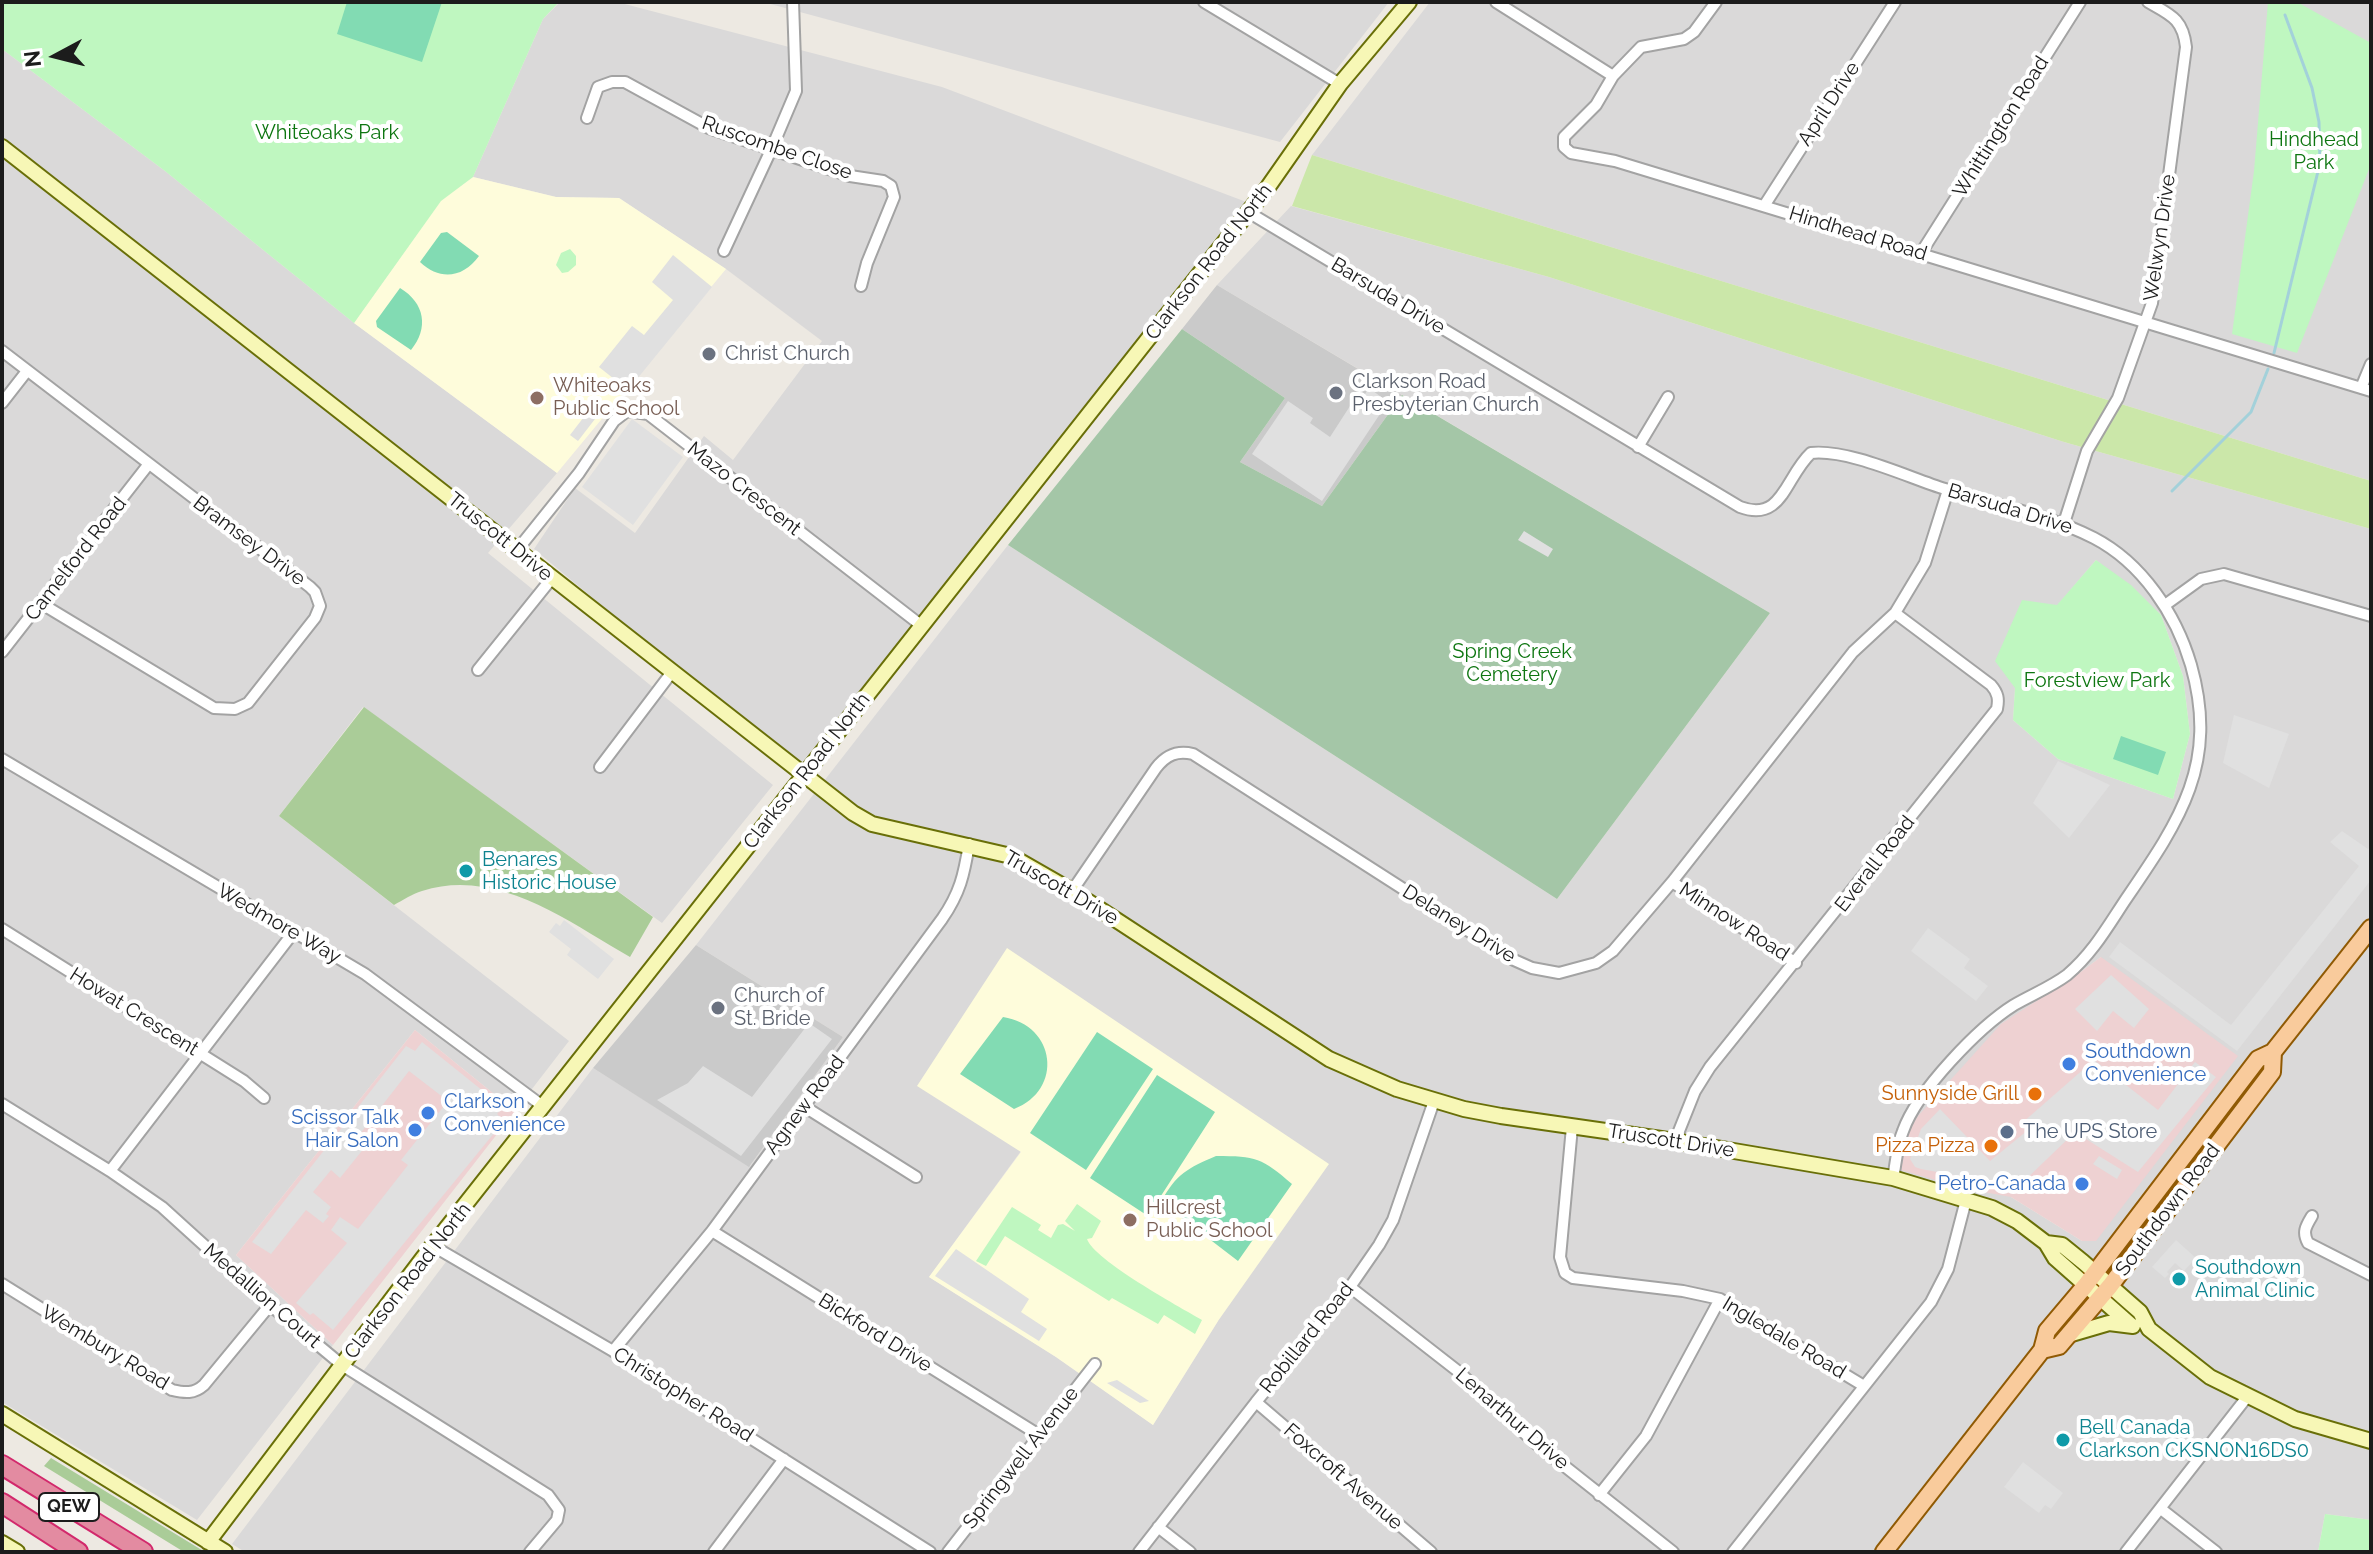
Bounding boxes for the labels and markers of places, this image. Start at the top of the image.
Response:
place label: Christ Church [725,342,850,366]
marker: Christ Church [700,345,718,363]
place label: Clarkson Road Presbyterian Church [1352,370,1539,417]
place label: Whiteoaks Public School [553,374,680,421]
marker: Clarkson Road Presbyterian Church [1327,384,1345,402]
marker: Whiteoaks Public School [528,389,546,407]
place label: Benares Historic House [482,848,616,895]
marker: Benares Historic House [457,862,475,880]
place label: Church of St. Bride [734,984,824,1031]
marker: Church of St. Bride [709,999,727,1017]
place label: Southdown Convenience [2085,1040,2206,1087]
marker: Southdown Convenience [2060,1055,2078,1073]
place label: Sunnyside Grill [1881,1082,2019,1106]
marker: Sunnyside Grill [2026,1085,2044,1103]
place label: Clarkson Convenience [444,1090,565,1137]
marker: Clarkson Convenience [419,1104,437,1122]
place label: Scissor Talk Hair Salon [291,1106,399,1153]
place label: The UPS Store [2023,1120,2157,1144]
marker: Scissor Talk Hair Salon [406,1121,424,1139]
marker: The UPS Store [1998,1123,2016,1141]
place label: Pizza Pizza [1875,1134,1975,1158]
marker: Pizza Pizza [1982,1137,2000,1155]
place label: Petro-Canada [1938,1172,2066,1196]
marker: Petro-Canada [2073,1175,2091,1193]
place label: Hillcrest Public School [1146,1196,1273,1243]
marker: Hillcrest Public School [1121,1211,1139,1229]
place label: Southdown Animal Clinic [2195,1256,2315,1303]
marker: Southdown Animal Clinic [2170,1270,2188,1288]
place label: Bell Canada Clarkson CKSNON16DS0 [2079,1416,2309,1463]
marker: Bell Canada Clarkson CKSNON16DS0 [2054,1431,2072,1449]

